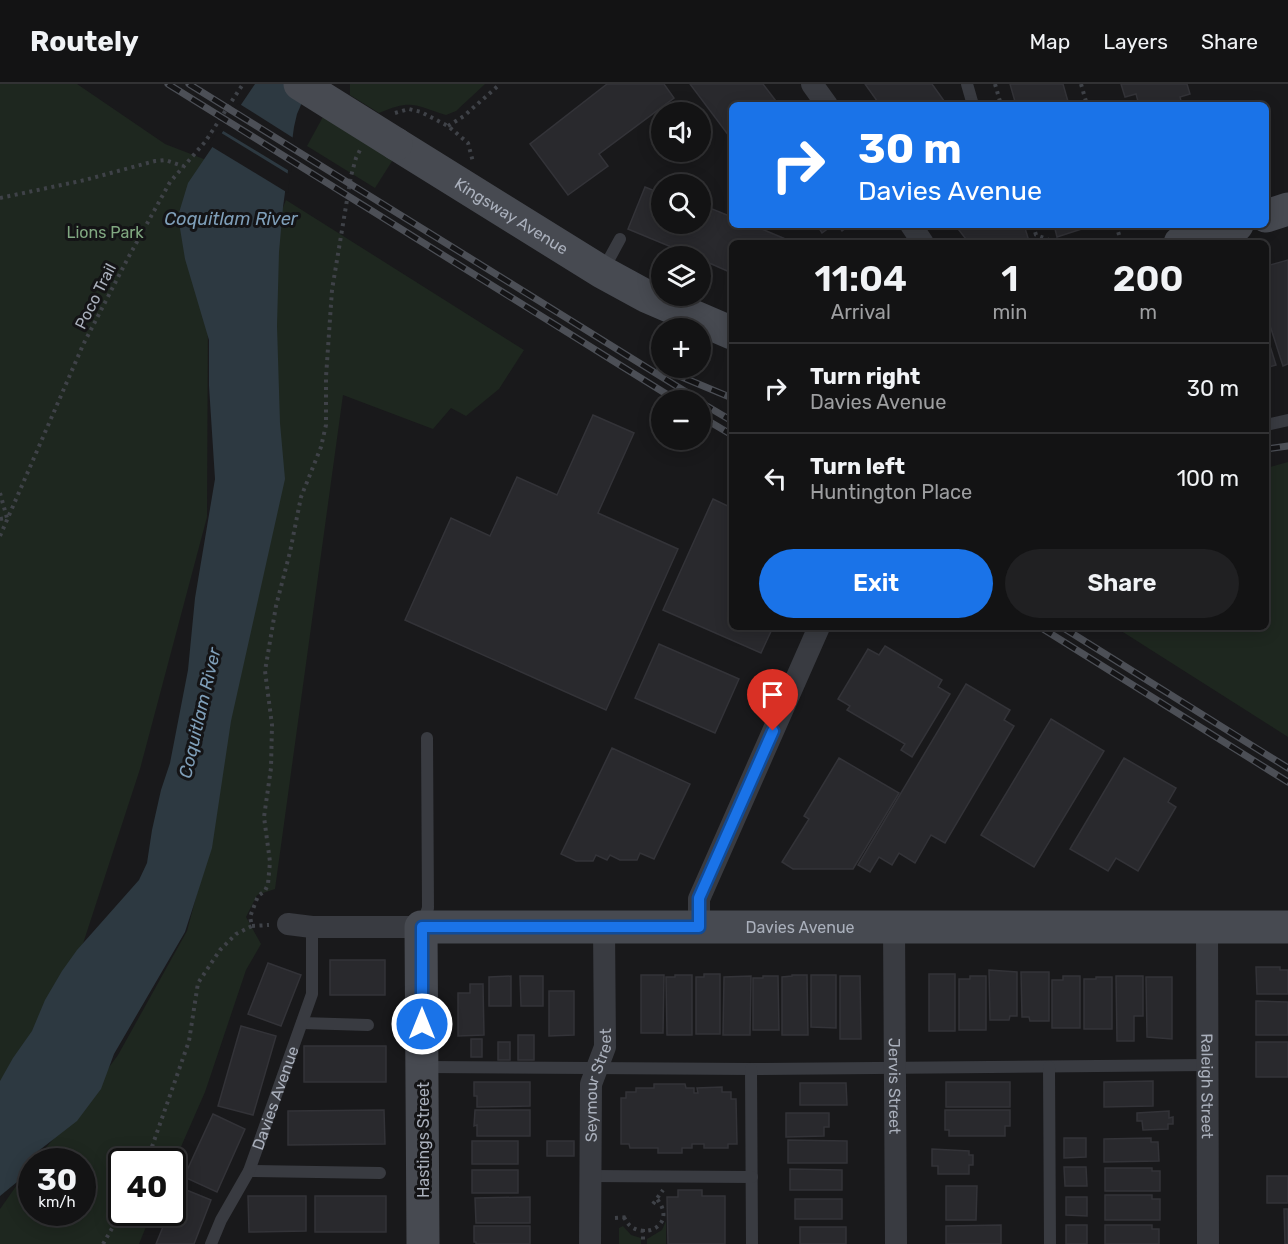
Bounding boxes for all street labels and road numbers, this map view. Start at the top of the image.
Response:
street label: Kingsway Avenue [451,174,571,259]
street label: Poco Trail [71,260,120,332]
street label: Davies Avenue [745,918,855,937]
street label: Seymour Street [582,1028,616,1142]
street label: Raleigh Street [1197,1033,1217,1139]
street label: Jervis Street [885,1038,904,1134]
street label: Davies Avenue [248,1043,303,1153]
street label: Hastings Street [414,1082,433,1198]

